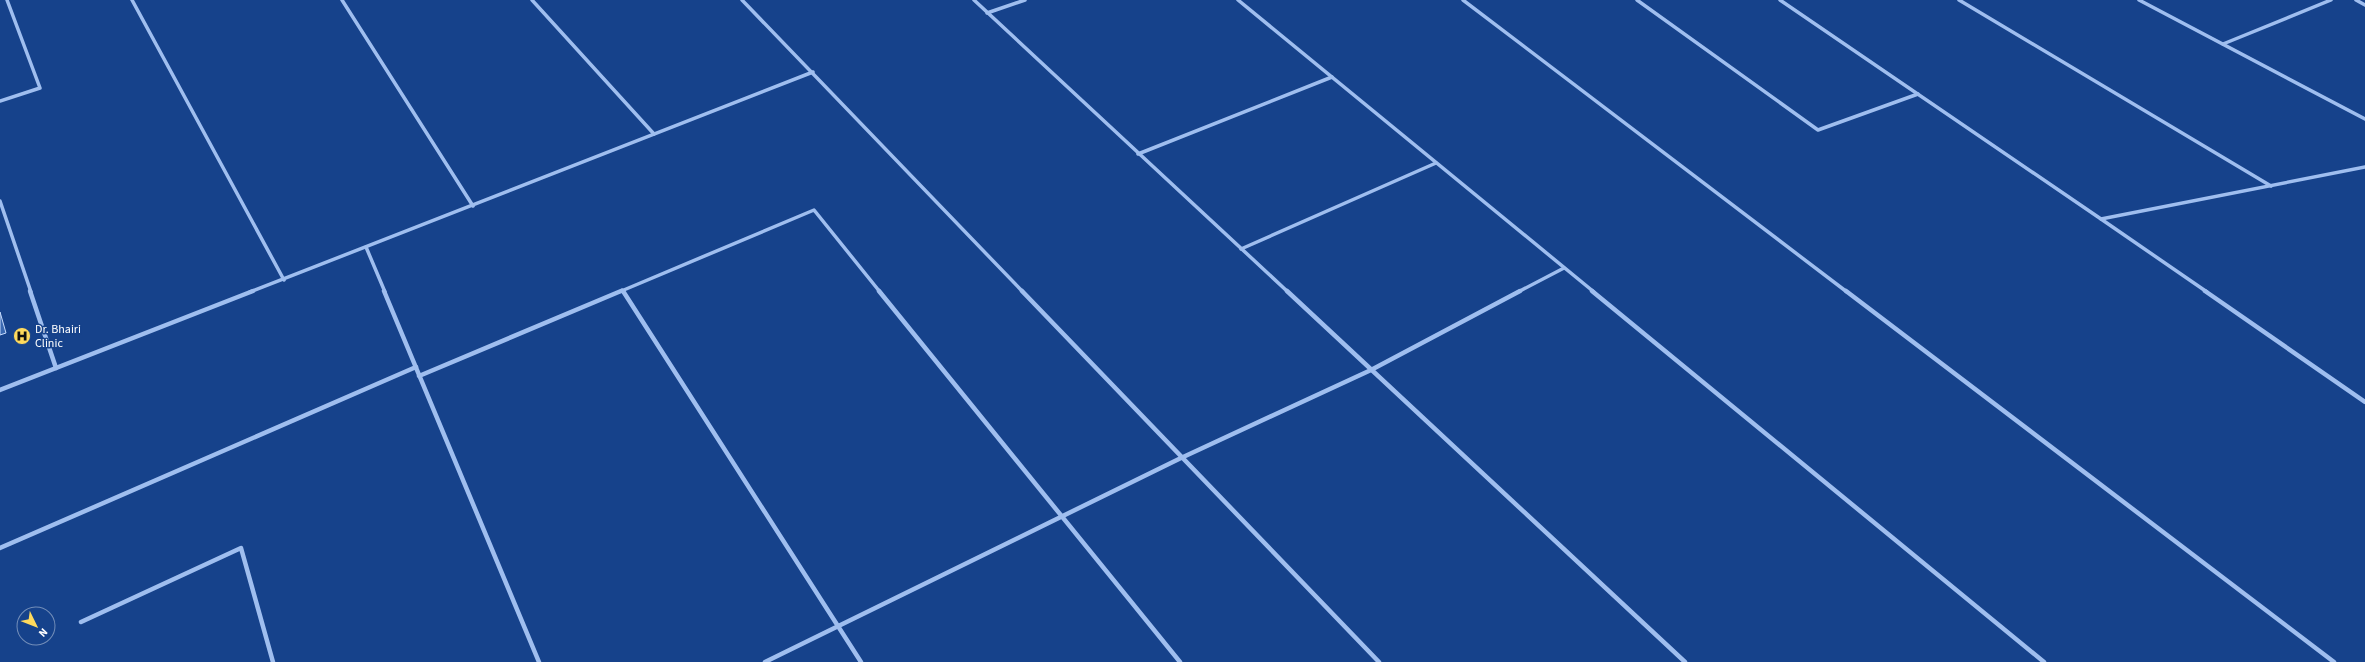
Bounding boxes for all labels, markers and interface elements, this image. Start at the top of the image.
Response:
place label: Dr. Bhairi Clinic [35,321,81,352]
hospital icon: Dr. Bhairi Clinic [12,326,32,346]
north arrow [16,606,56,646]
text: N [35,625,51,640]

